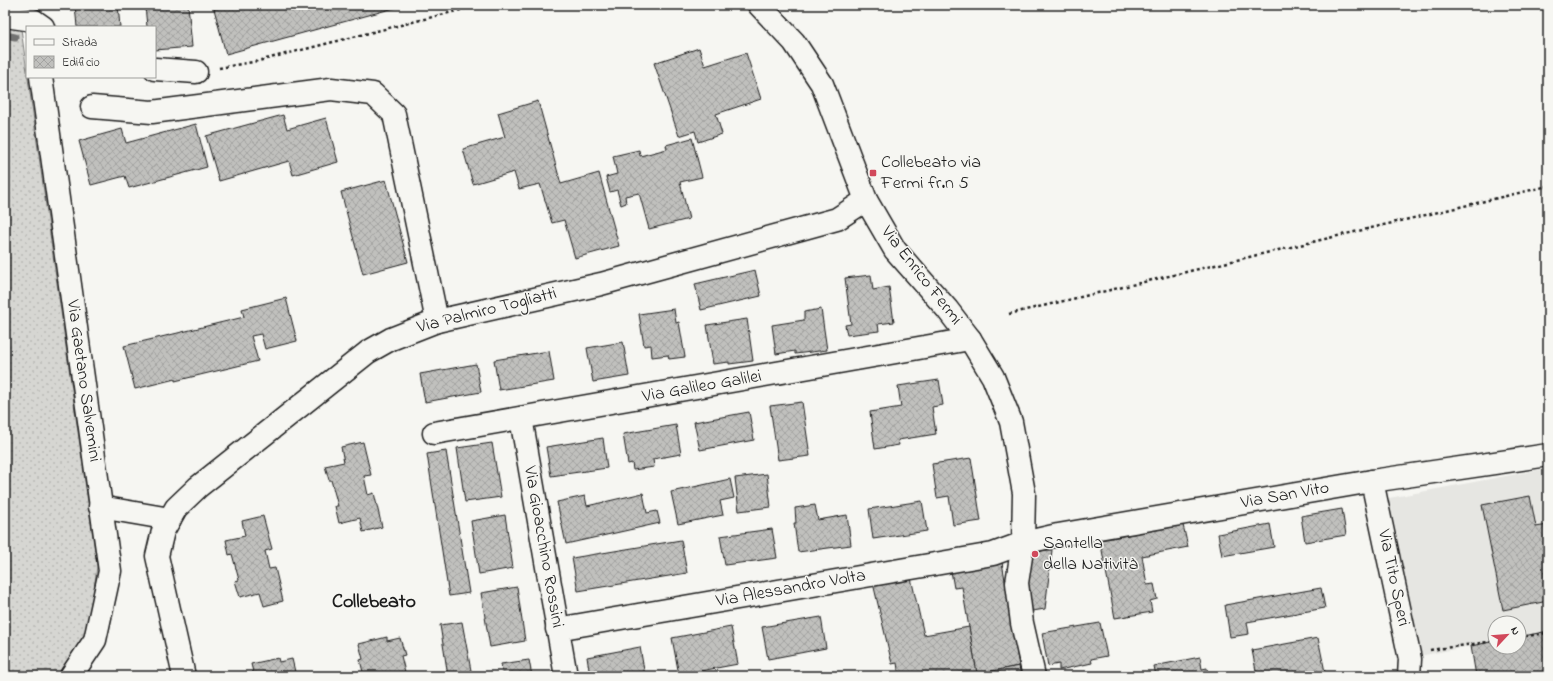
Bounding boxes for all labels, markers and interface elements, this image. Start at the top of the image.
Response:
legend [26,26,156,78]
text: Strada [62,34,97,52]
text: Edificio [62,54,100,72]
place label: Collebeato via Fermi fr.n 5 [880,150,981,197]
marker: Collebeato via Fermi fr.n 5 [868,168,878,178]
street label: Via Enrico Fermi [873,220,968,331]
street label: Via Palmiro Togliatti [413,281,560,342]
street label: Via Gaetano Salvemini [59,297,107,464]
street label: Via Galileo Galilei [639,364,764,410]
street label: Via Gioacchino Rossini [516,463,570,630]
street label: Via San Vito [1238,475,1331,517]
street label: Via Tito Speri [1370,526,1416,629]
place label: Santella della Natività [1043,531,1138,578]
marker: Santella della Natività [1030,549,1040,559]
street label: Via Alessandro Volta [713,563,868,615]
district label: Collebeato [332,588,416,617]
north arrow [1487,615,1527,655]
text: N [1506,624,1524,638]

